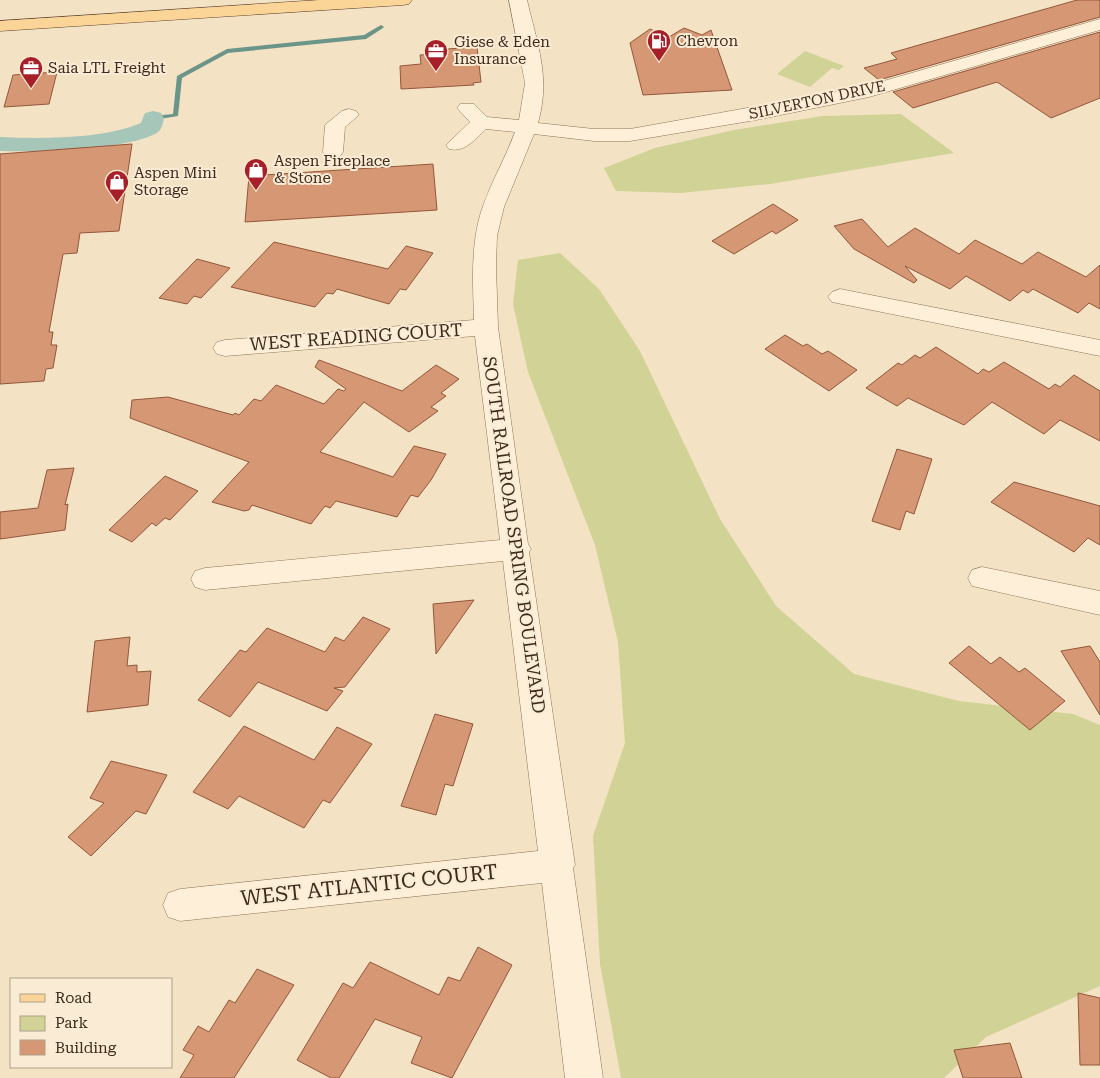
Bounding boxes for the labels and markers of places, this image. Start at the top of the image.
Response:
fuel station icon: Chevron [646,28,672,62]
place label: Chevron [676,32,738,50]
place label: Giese & Eden Insurance [454,33,550,68]
office icon: Giese & Eden Insurance [423,38,449,72]
office icon: Saia LTL Freight [18,55,44,89]
place label: Saia LTL Freight [48,59,166,77]
place label: Aspen Fireplace & Stone [274,152,390,187]
shop icon: Aspen Fireplace & Stone [243,157,269,191]
place label: Aspen Mini Storage [134,164,217,199]
shop icon: Aspen Mini Storage [104,169,130,203]

